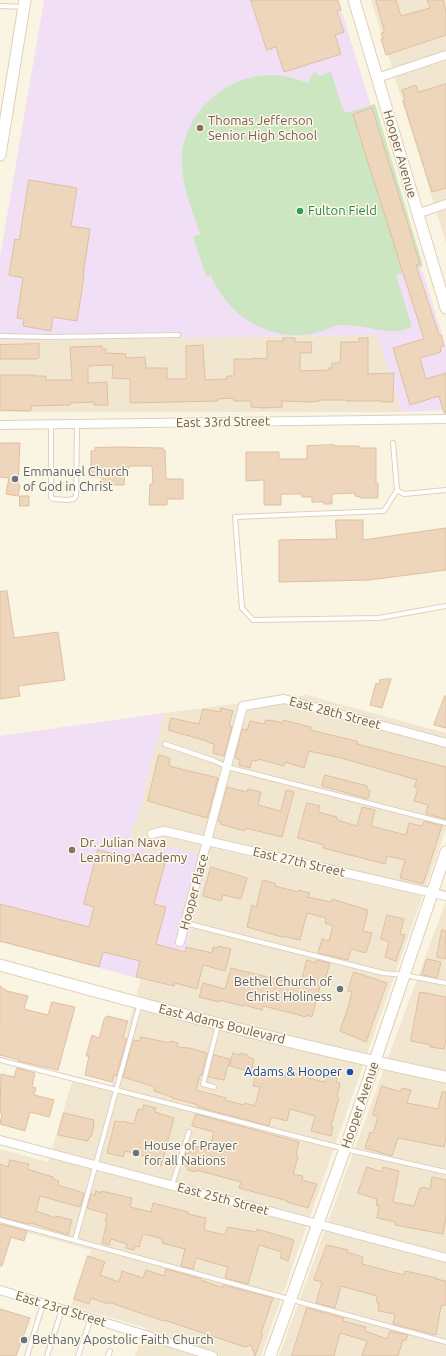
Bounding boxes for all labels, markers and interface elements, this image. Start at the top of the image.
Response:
street label: Hooper Avenue [380,108,420,200]
place label: Thomas Jefferson Senior High School [208,113,317,144]
marker: Thomas Jefferson Senior High School [195,123,205,133]
place label: Fulton Field [308,203,377,219]
marker: Fulton Field [295,206,305,216]
street label: East 33rd Street [176,413,270,431]
place label: Emmanuel Church of God in Christ [23,464,129,495]
marker: Emmanuel Church of God in Christ [10,474,20,484]
street label: East 28th Street [288,693,382,733]
place label: Dr. Julian Nava Learning Academy [80,835,187,866]
street label: East 27th Street [251,844,347,880]
marker: Dr. Julian Nava Learning Academy [67,845,77,855]
street label: Hooper Place [176,852,212,932]
place label: Bethel Church of Christ Holiness [234,974,332,1005]
marker: Bethel Church of Christ Holiness [335,984,345,994]
street label: East Adams Boulevard [157,1001,287,1047]
street label: Hooper Avenue [338,1060,382,1150]
place label: Adams & Hooper [244,1064,342,1080]
marker: Adams & Hooper [345,1067,355,1077]
place label: House of Prayer for all Nations [144,1138,237,1169]
marker: House of Prayer for all Nations [131,1148,141,1158]
street label: East 25th Street [176,1179,270,1219]
street label: East 23rd Street [14,1288,108,1330]
place label: Bethany Apostolic Faith Church [32,1332,214,1348]
marker: Bethany Apostolic Faith Church [19,1335,29,1345]

